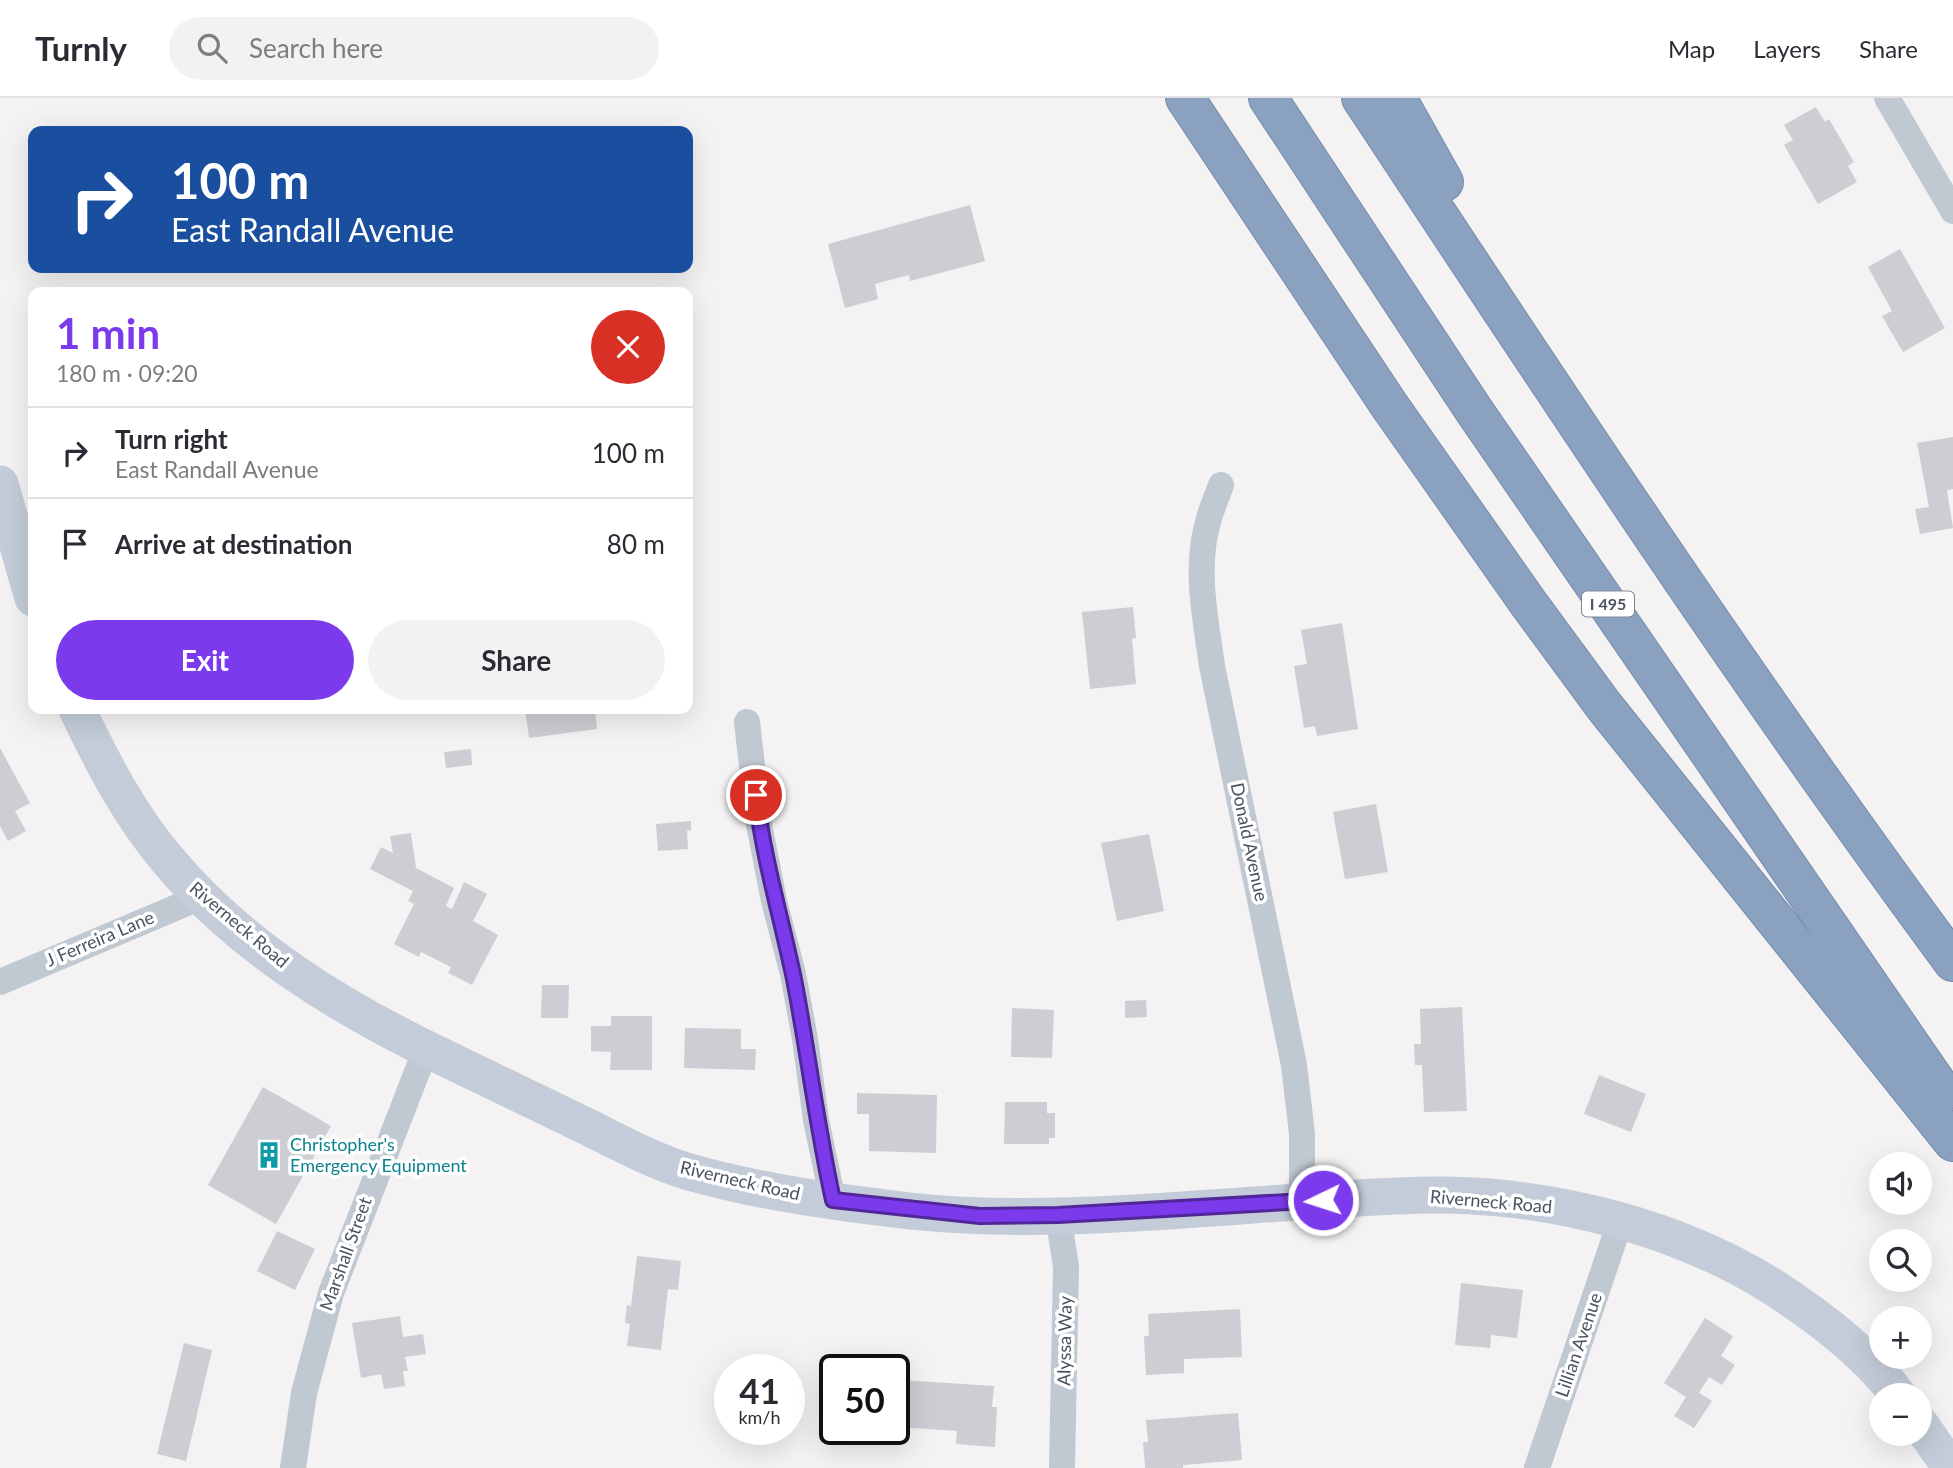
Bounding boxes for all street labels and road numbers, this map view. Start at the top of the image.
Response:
road number: I 495 [1582,592,1634,617]
street label: Donald Avenue [1227,780,1273,903]
street label: Riverneck Road [186,876,294,972]
street label: J Ferreira Lane [42,905,157,971]
street label: Riverneck Road [678,1156,802,1205]
street label: Riverneck Road [1429,1185,1553,1217]
street label: Marshall Street [314,1193,376,1313]
street label: Lillian Avenue [1550,1290,1606,1400]
street label: Alyssa Way [1052,1295,1076,1386]

